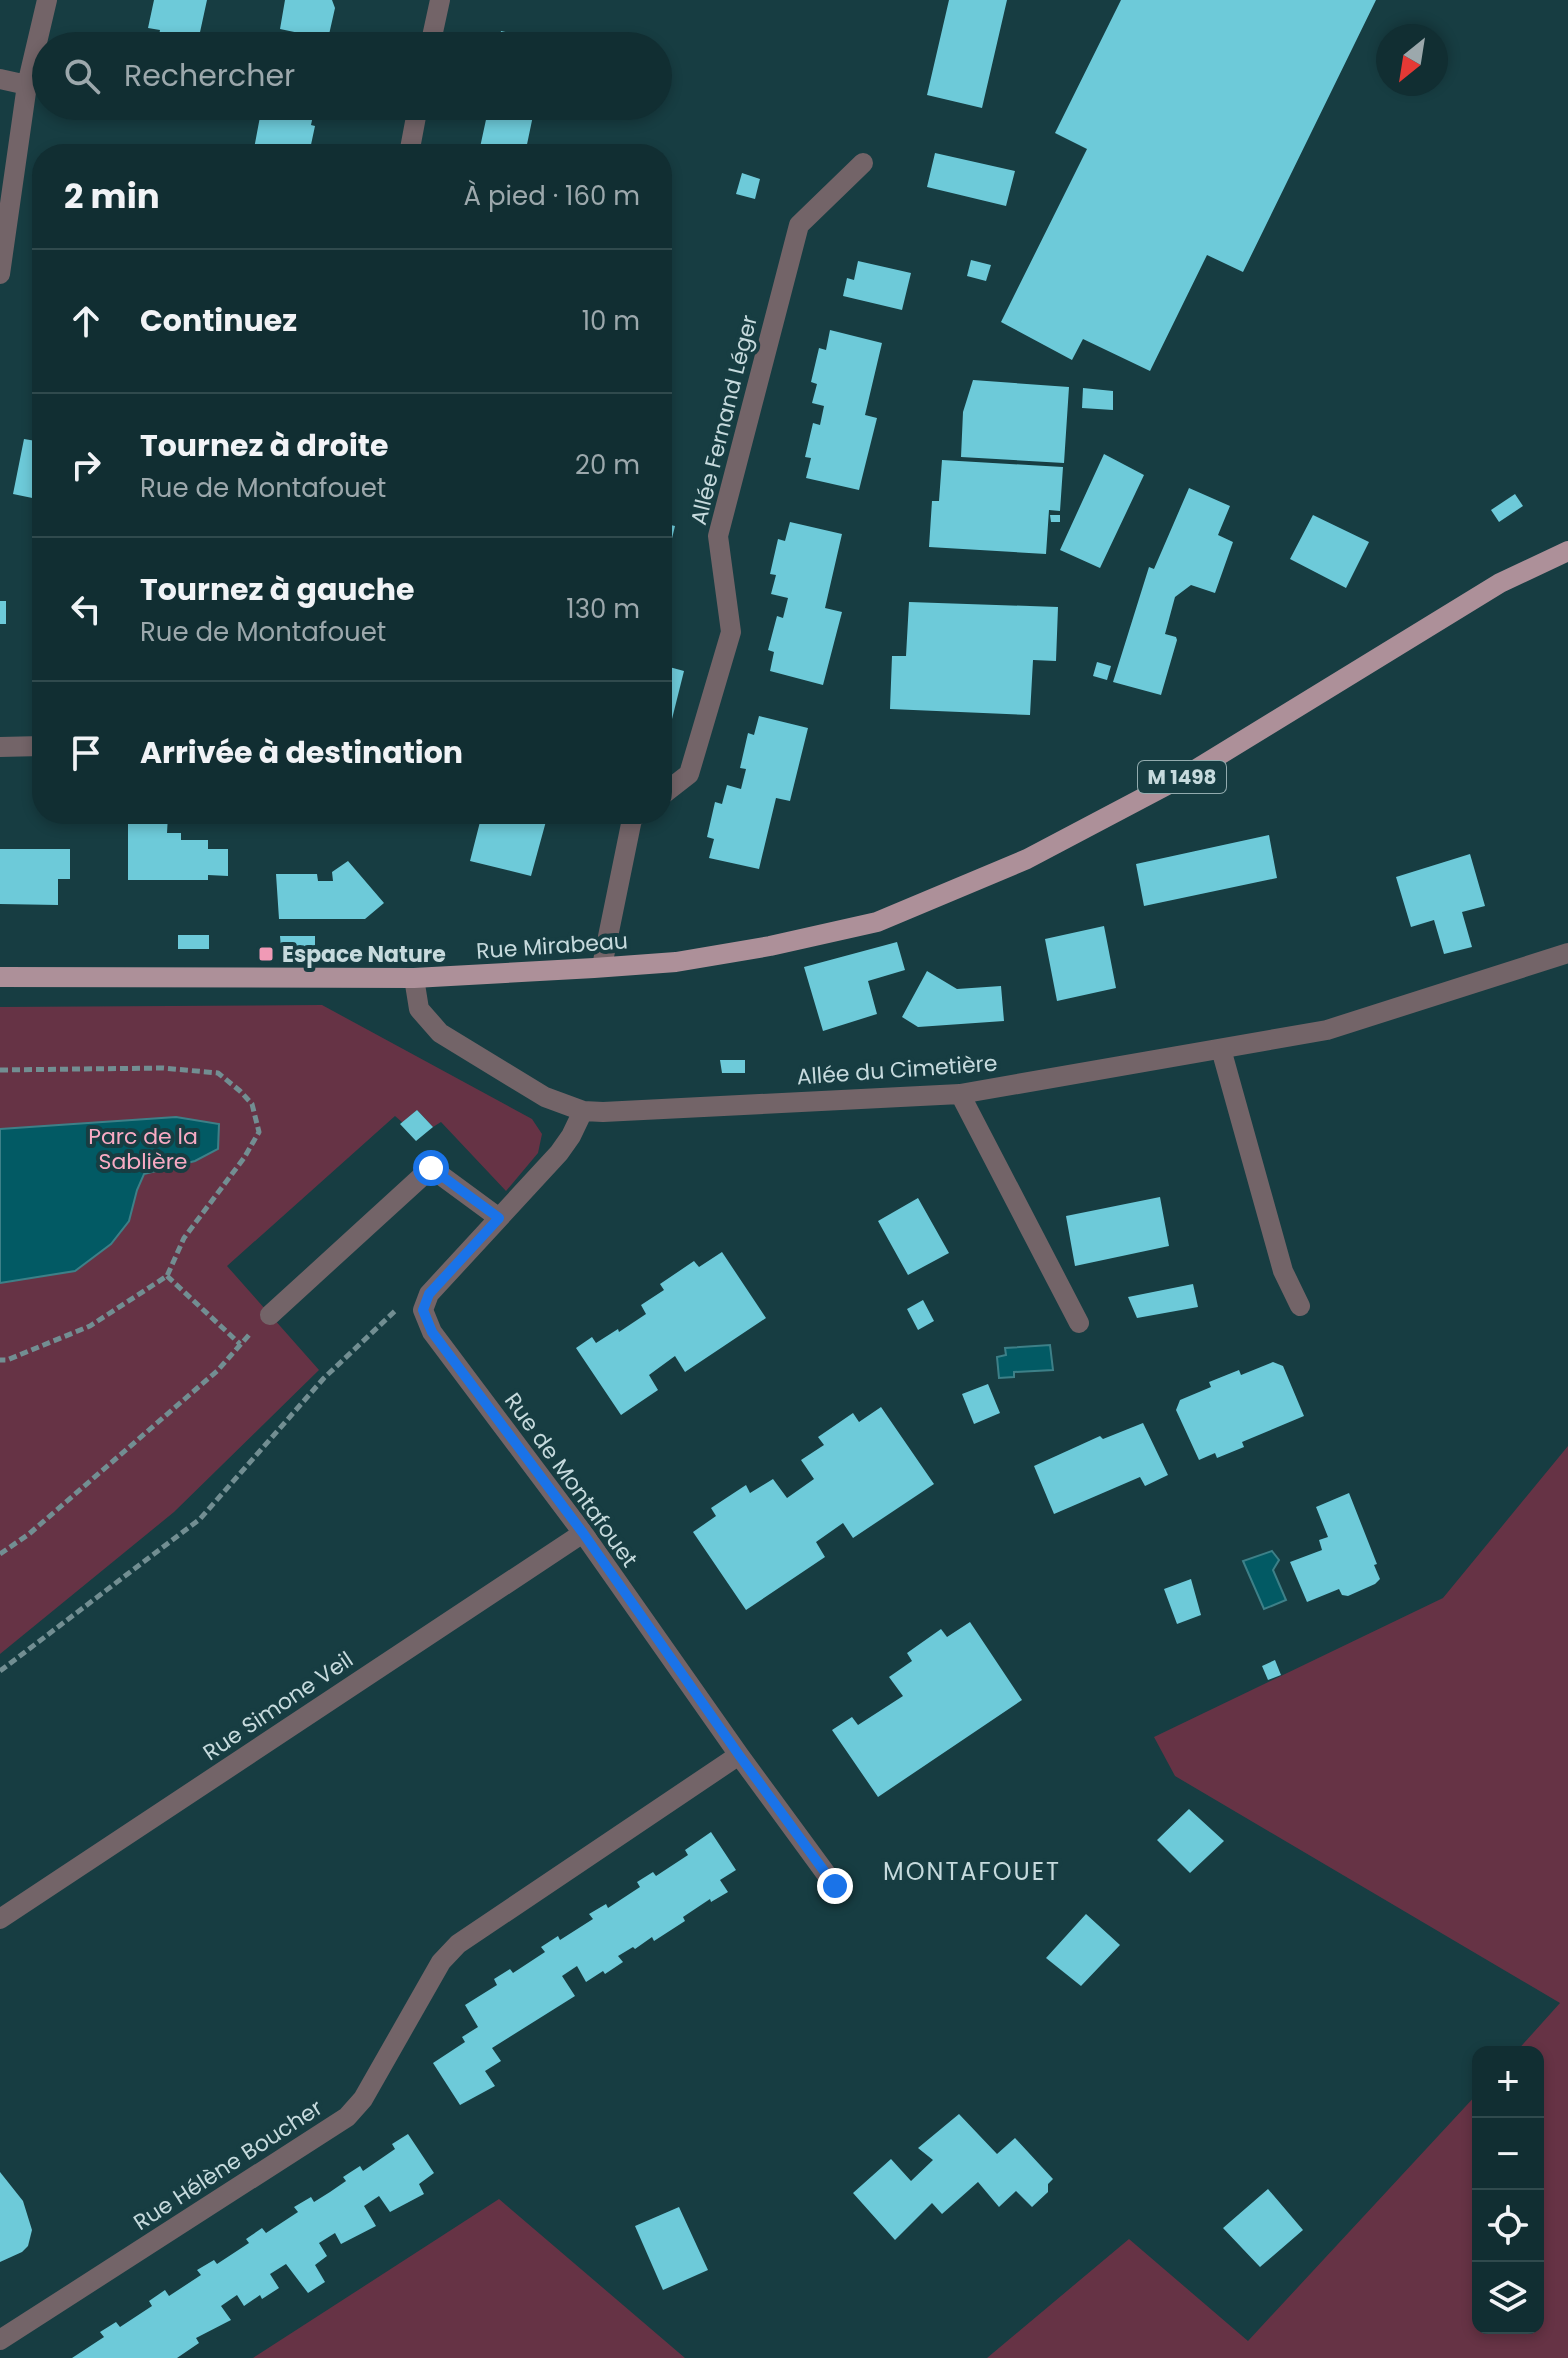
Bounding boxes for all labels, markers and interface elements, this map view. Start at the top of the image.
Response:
north arrow [1376,24,1448,96]
search box [32,32,672,120]
icon: search [60,54,104,98]
text: Rechercher [124,54,295,97]
text: 2 min [64,172,160,220]
text: À pied · 160 m [464,178,640,214]
icon: ahead [64,299,108,343]
text: Continuez [140,299,297,342]
text: 10 m [582,303,640,339]
street label: Allée Fernand Léger [683,312,765,528]
text: Tournez à droite [140,424,388,467]
icon: right [64,443,108,487]
text: 20 m [575,447,640,483]
text: Rue de Montafouet [140,470,386,506]
text: Tournez à gauche [140,568,414,611]
icon: left [64,587,108,631]
text: 130 m [566,591,640,627]
text: Rue de Montafouet [140,614,386,650]
icon: arrive [64,731,108,775]
text: Arrivée à destination [140,731,463,774]
road number: M 1498 [1138,761,1226,793]
street label: Rue Mirabeau [475,925,629,967]
place label: Espace Nature [282,939,446,970]
marker: Espace Nature [257,945,275,963]
street label: Allée du Cimetière [796,1048,998,1092]
park label: Parc de la Sablière [88,1121,198,1177]
route start [413,1150,449,1186]
street label: Rue de Montafouet [497,1387,645,1573]
street label: Rue Simone Veil [197,1644,359,1768]
district label: MONTAFOUET [883,1855,1061,1888]
route end [817,1868,853,1904]
map controls [1472,2046,1544,2334]
button: + [1472,2046,1544,2118]
street label: Rue Hélène Boucher [128,2092,328,2238]
button: − [1472,2118,1544,2190]
button: locate [1472,2190,1544,2262]
button: layers [1472,2262,1544,2334]

